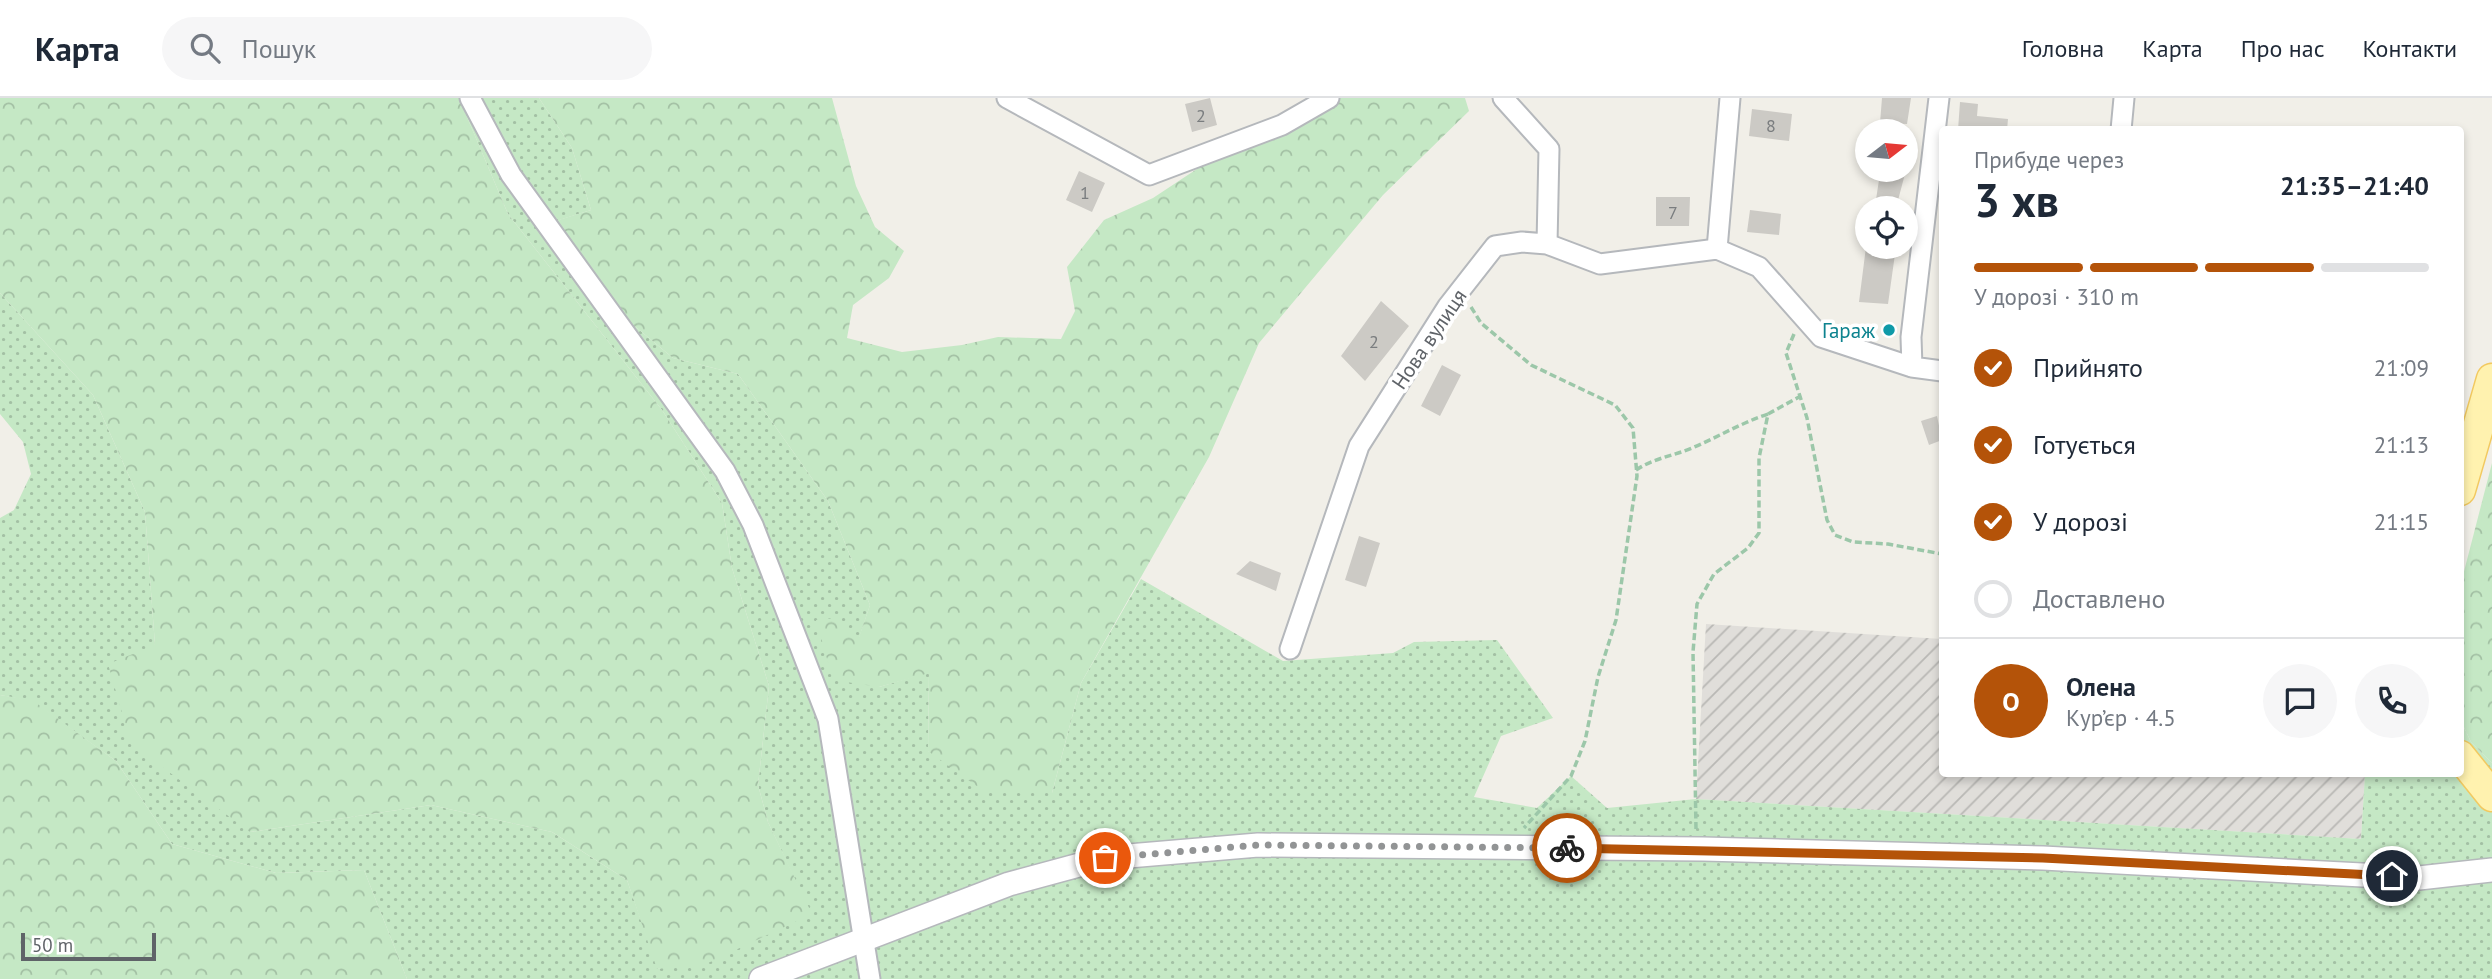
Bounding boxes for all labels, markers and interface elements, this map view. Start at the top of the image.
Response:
search box [162,17,652,80]
text: Карта [35,27,120,70]
icon: search [186,29,224,67]
text: Пошук [242,32,316,65]
text: Головна [2022,33,2104,64]
text: Карта [2142,33,2203,64]
text: Про нас [2241,33,2325,64]
text: Контакти [2363,33,2457,64]
house number: 2 [1196,104,1206,127]
house number: 8 [1766,114,1776,137]
north arrow [1855,119,1918,182]
map controls [1855,119,1918,259]
text: Прибуде через [1974,145,2124,174]
text: 21:35–21:40 [2280,169,2429,202]
text: 3 хв [1974,170,2059,230]
house number: 1 [1080,181,1090,204]
button: locate [1855,196,1918,259]
house number: 7 [1668,201,1678,224]
text: У дорозі · 310 m [1974,282,2139,311]
street label: Нова вулиця [1386,284,1472,394]
place label: Гараж [1822,317,1875,344]
marker: Гараж [1881,322,1897,338]
house number: 2 [1369,330,1379,353]
icon: check [1974,349,2012,387]
text: Прийнято [2033,351,2143,384]
text: 21:09 [2374,353,2429,382]
icon: check [1974,426,2012,464]
text: Готується [2033,428,2136,461]
text: 21:13 [2374,430,2429,459]
icon: check [1974,503,2012,541]
text: У дорозі [2033,505,2128,538]
text: 21:15 [2374,507,2429,536]
text: Доставлено [2033,582,2166,615]
button: chat [2263,664,2337,738]
button: phone [2355,664,2429,738]
text: Олена [2066,670,2136,703]
text: О [2002,685,2020,718]
text: Кур’єр · 4.5 [2066,703,2176,732]
courier [1532,813,1602,883]
pin [1075,828,1135,888]
icon: bike [1548,829,1586,867]
icon: bag [1086,839,1124,877]
pin [2362,846,2422,906]
icon: home [2373,857,2411,895]
scale bar [21,930,156,962]
text: 50 m [32,933,73,957]

